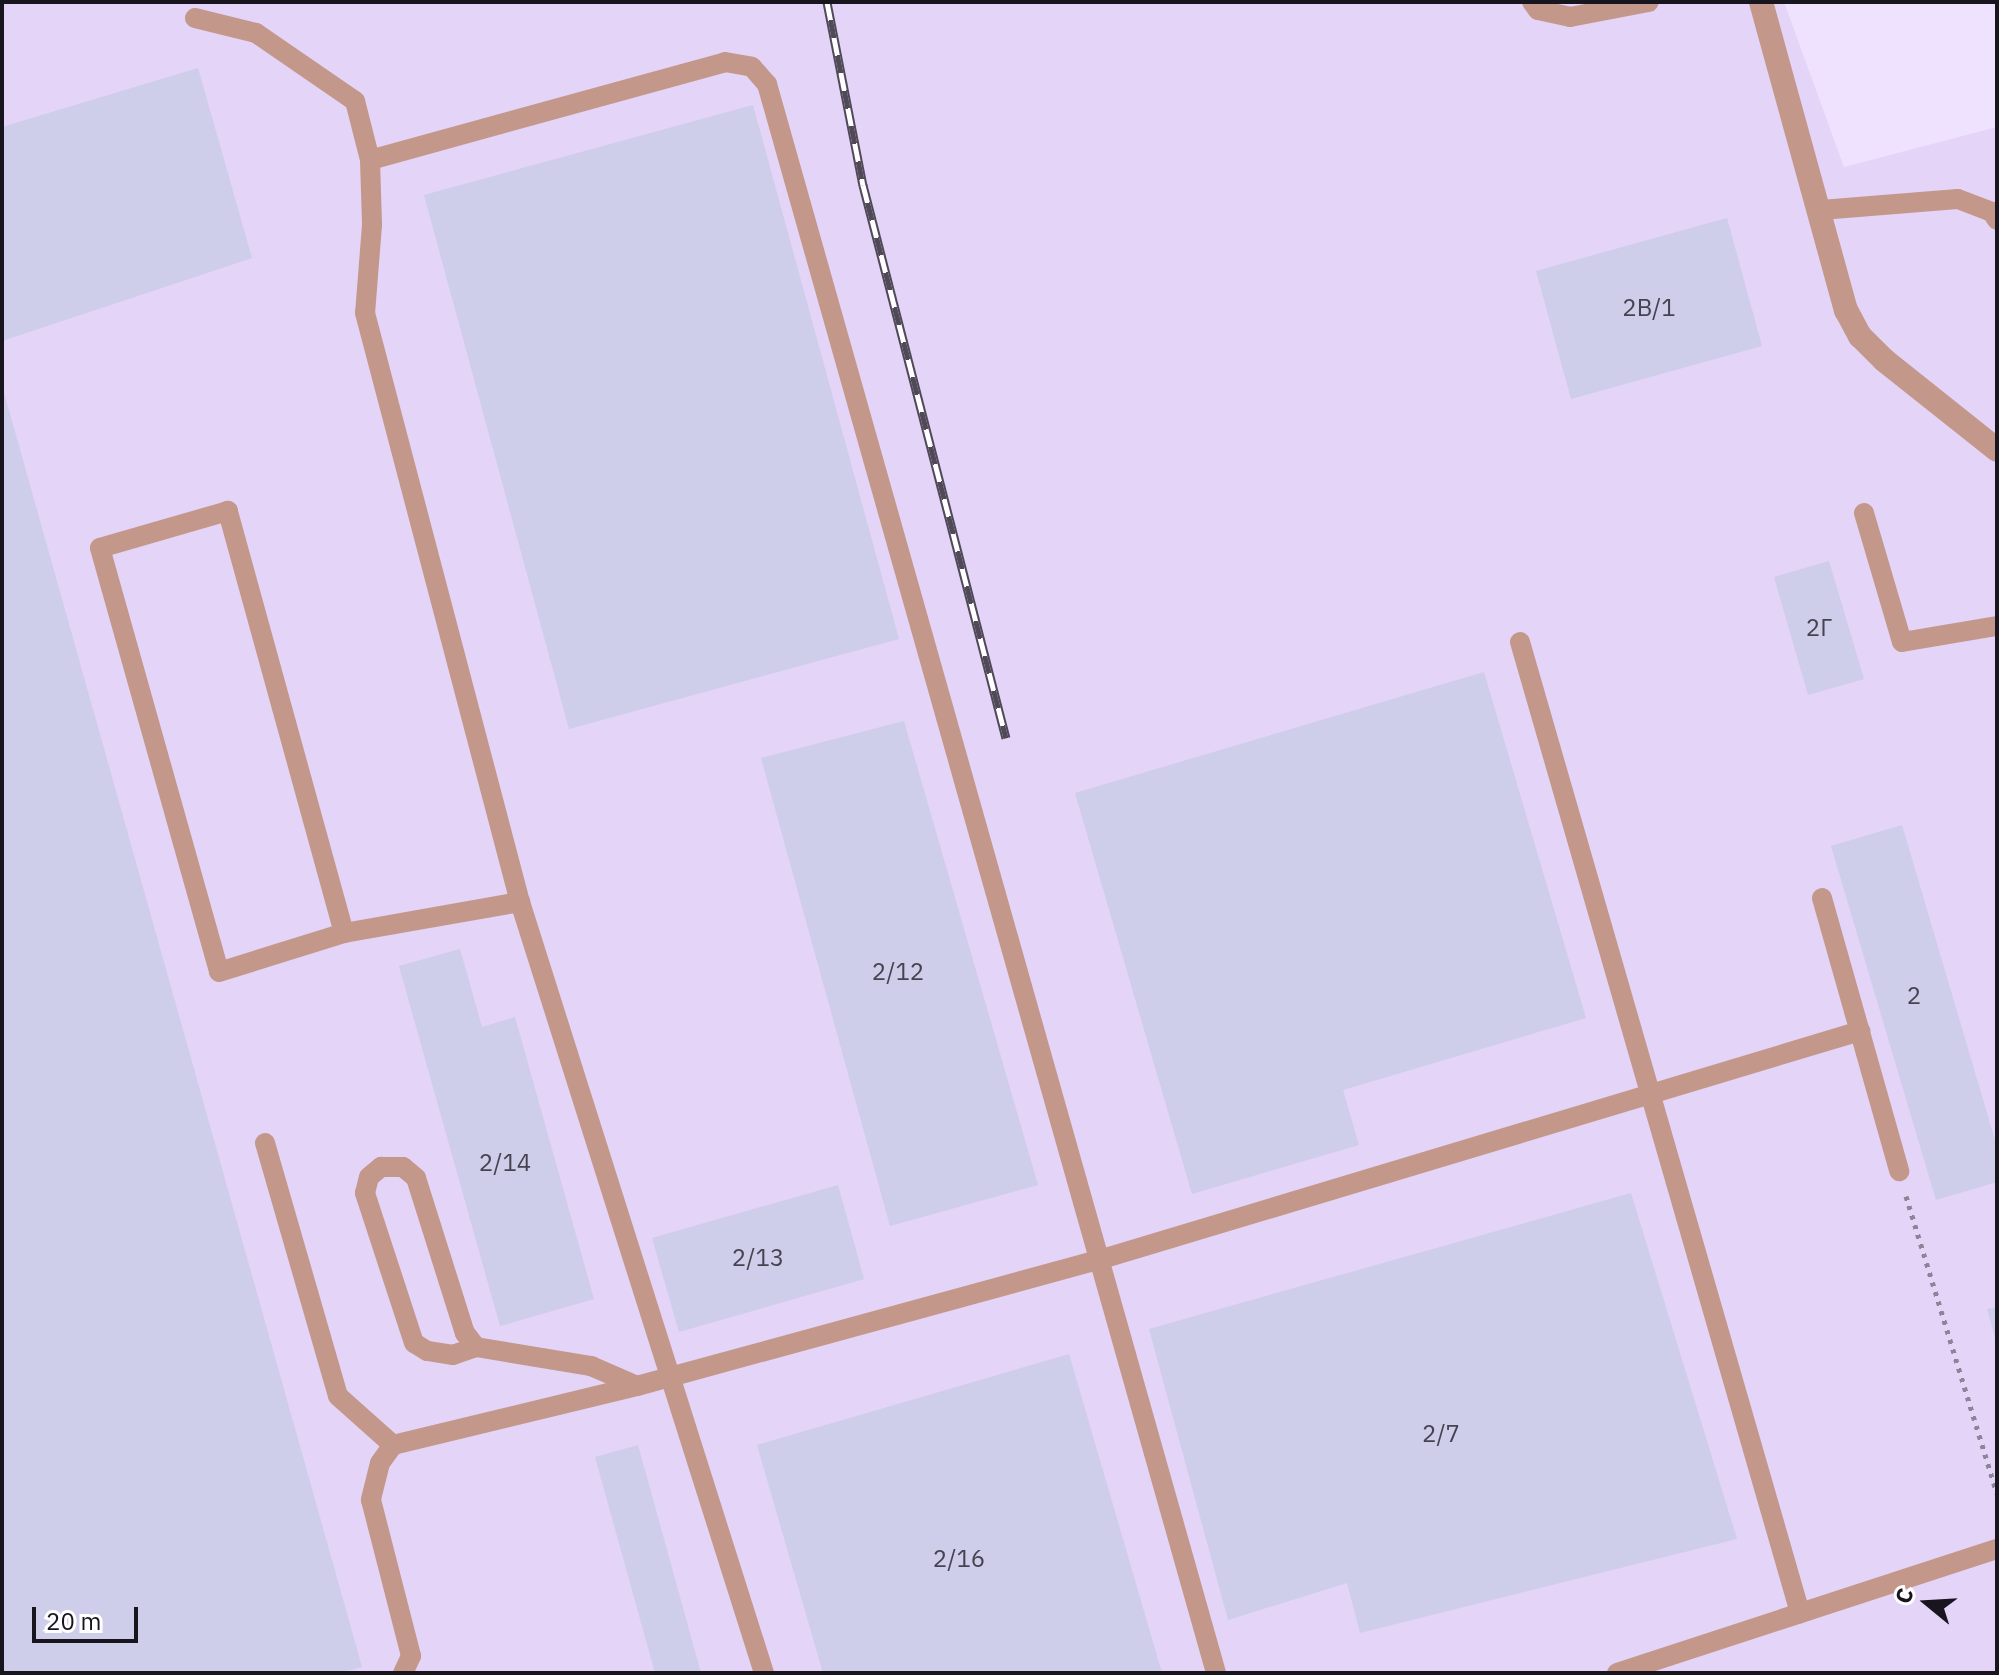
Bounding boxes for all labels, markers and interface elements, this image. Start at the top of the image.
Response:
house number: 2В/1 [1622,294,1676,322]
house number: 2Г [1806,614,1832,642]
house number: 2/12 [872,958,924,986]
house number: 2 [1907,982,1921,1010]
house number: 2/14 [479,1149,531,1177]
house number: 2/13 [732,1244,784,1272]
house number: 2/7 [1422,1420,1460,1448]
house number: 2/16 [933,1545,985,1573]
north arrow [1887,1563,1967,1643]
text: С [1888,1584,1920,1607]
scale bar [36,1591,142,1641]
text: 20 m [46,1605,101,1637]

